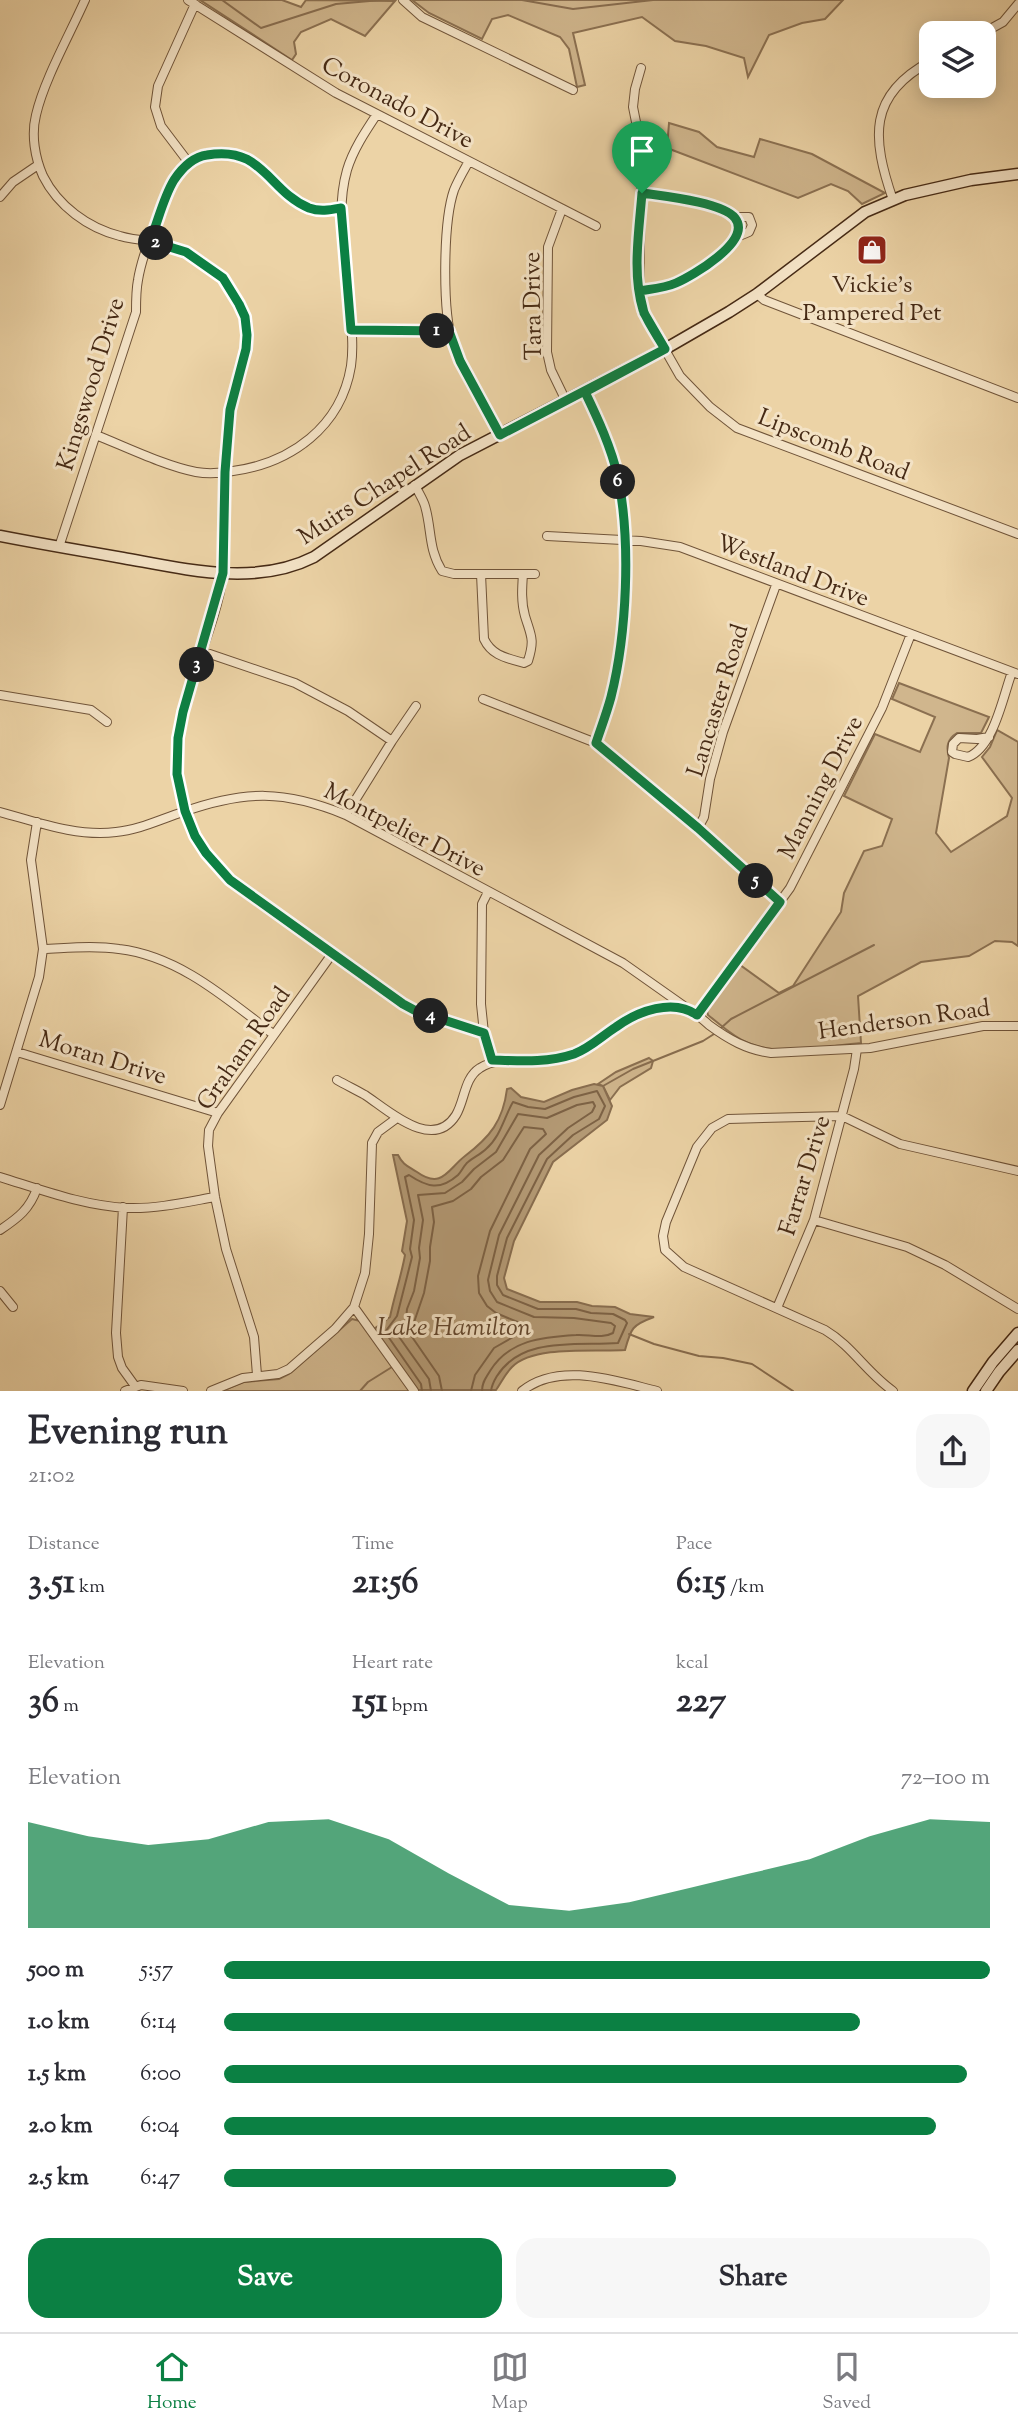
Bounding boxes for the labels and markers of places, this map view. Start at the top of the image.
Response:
pin [612,121,672,193]
pin: 2 [138,226,174,260]
shop icon: Vickie's Pampered Pet [855,233,889,267]
place label: Vickie's Pampered Pet [802,269,942,331]
pin: 1 [420,314,454,348]
pin: 6 [600,464,636,500]
pin: 3 [180,648,214,682]
pin: 5 [738,864,774,898]
pin: 4 [414,998,448,1034]

